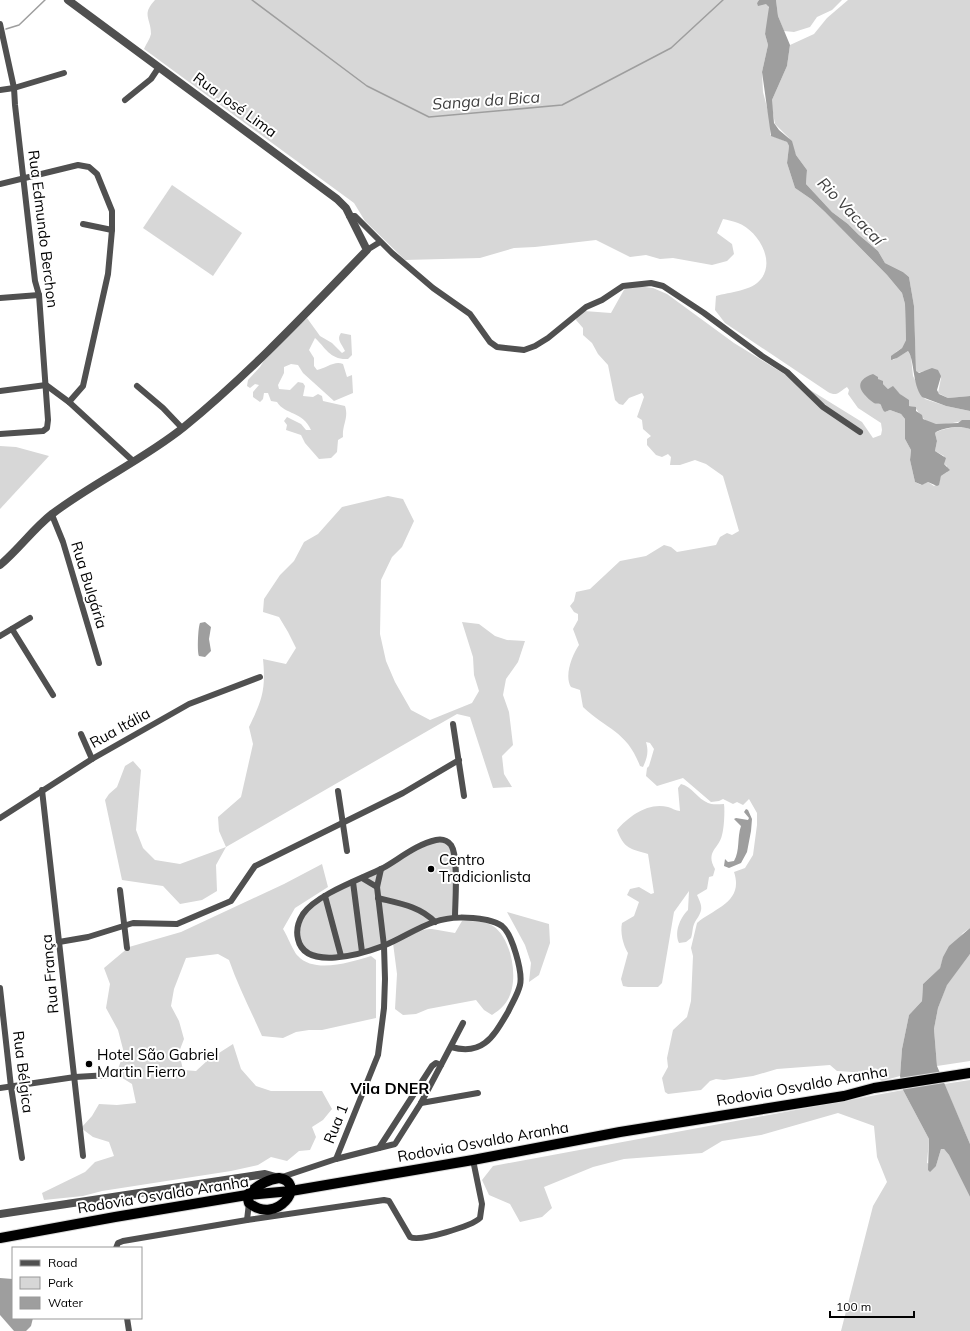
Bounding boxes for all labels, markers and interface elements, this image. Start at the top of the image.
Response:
street label: Rua José Lima [190,68,281,141]
water label: Sanga da Bica [431,86,541,114]
street label: Rua Edmundo Berchon [24,149,63,309]
water label: Rio Vacacaí [814,173,890,251]
street label: Rua Bulgária [67,539,112,631]
street label: Rua Itália [86,703,153,752]
place label: Centro Tradicionlista [439,850,531,886]
marker: Centro Tradicionlista [426,864,436,874]
street label: Rua França [37,933,62,1015]
street label: Rua Bélgica [9,1030,38,1114]
place label: Hotel São Gabriel Martin Fierro [97,1045,218,1081]
marker: Hotel São Gabriel Martin Fierro [84,1059,94,1069]
street label: Rodovia Osvaldo Aranha [715,1061,889,1110]
district label: Vila DNER [349,1078,430,1098]
street label: Rua 1 [319,1101,352,1146]
street label: Rodovia Osvaldo Aranha [396,1117,570,1166]
street label: Rodovia Osvaldo Aranha [76,1172,250,1217]
legend [12,1247,142,1319]
text: Road [48,1255,77,1270]
text: Park [48,1275,74,1290]
scale bar [830,1293,914,1319]
text: Water [48,1295,84,1310]
text: 100 m [836,1299,871,1314]

